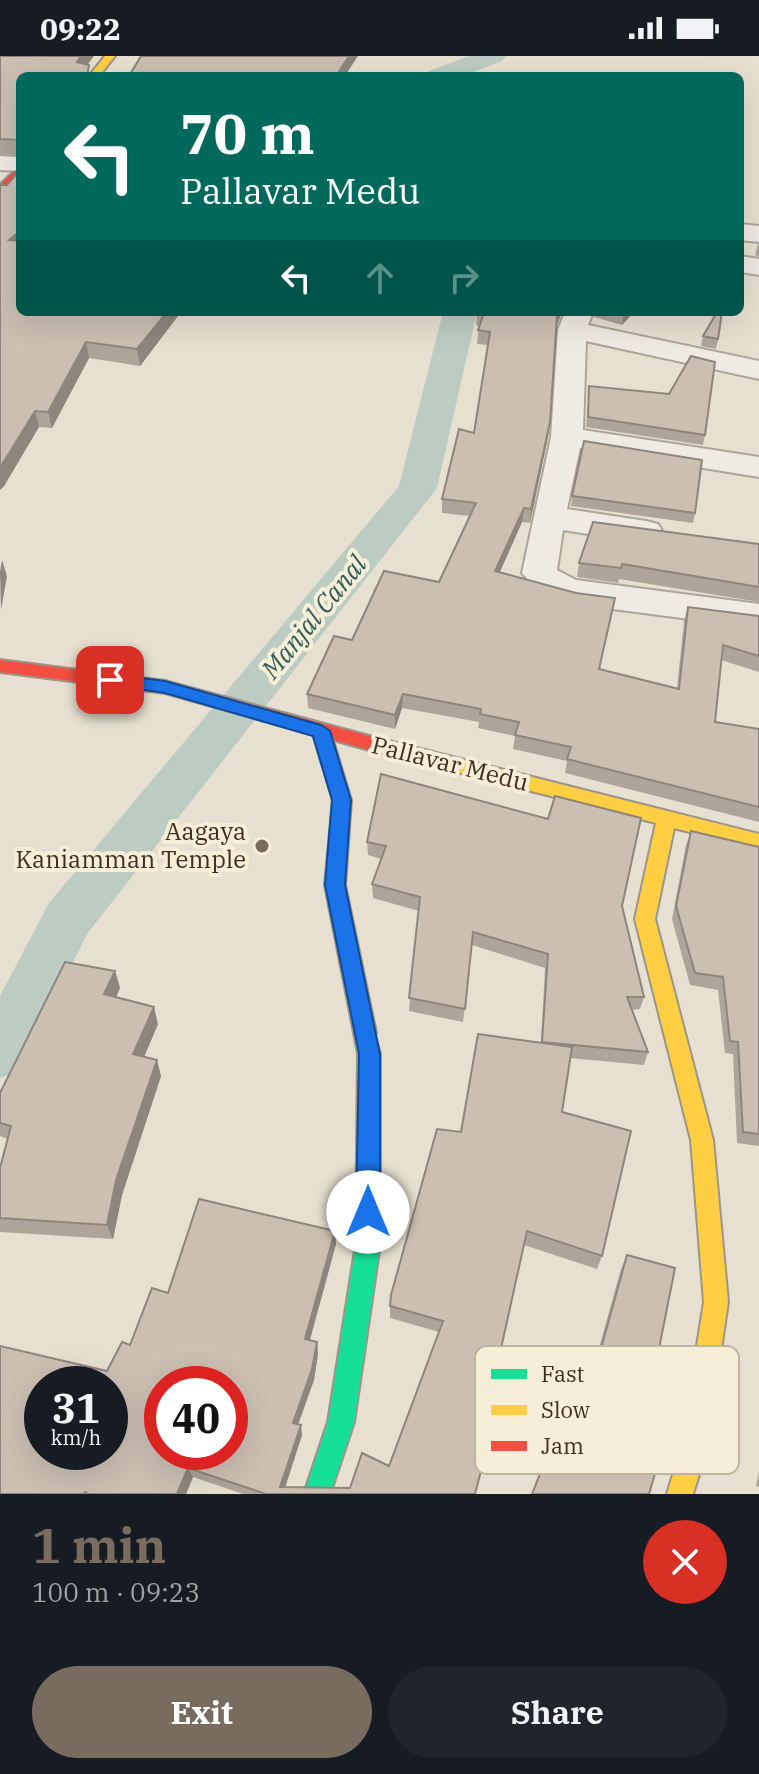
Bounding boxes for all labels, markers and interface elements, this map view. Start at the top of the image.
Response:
text: 09:22 [40,9,121,48]
text: 70 m [180,97,315,169]
icon: left [48,104,152,208]
text: Pallavar Medu [180,167,420,214]
icon: left [274,256,318,300]
icon: ahead [358,256,402,300]
icon: right [442,256,486,300]
water label: Manjal Canal [252,547,374,686]
pin [76,646,144,714]
icon: arrive [88,658,132,702]
street label: Pallavar Medu [369,728,532,798]
place label: Aagaya Kaniamman Temple [15,815,246,875]
marker: Aagaya Kaniamman Temple [253,837,271,855]
position arrow [326,1170,410,1254]
legend [475,1346,739,1474]
text: Fast [541,1359,584,1388]
speed limit sign: 40 [144,1366,248,1470]
text: 31 [52,1382,100,1434]
text: Slow [541,1395,590,1424]
text: km/h [51,1424,101,1451]
text: Jam [541,1431,584,1460]
text: 1 min [32,1514,166,1576]
button: close [643,1520,727,1604]
text: 100 m · 09:23 [32,1575,200,1609]
button: Exit [32,1666,372,1758]
button: Share [388,1666,727,1758]

